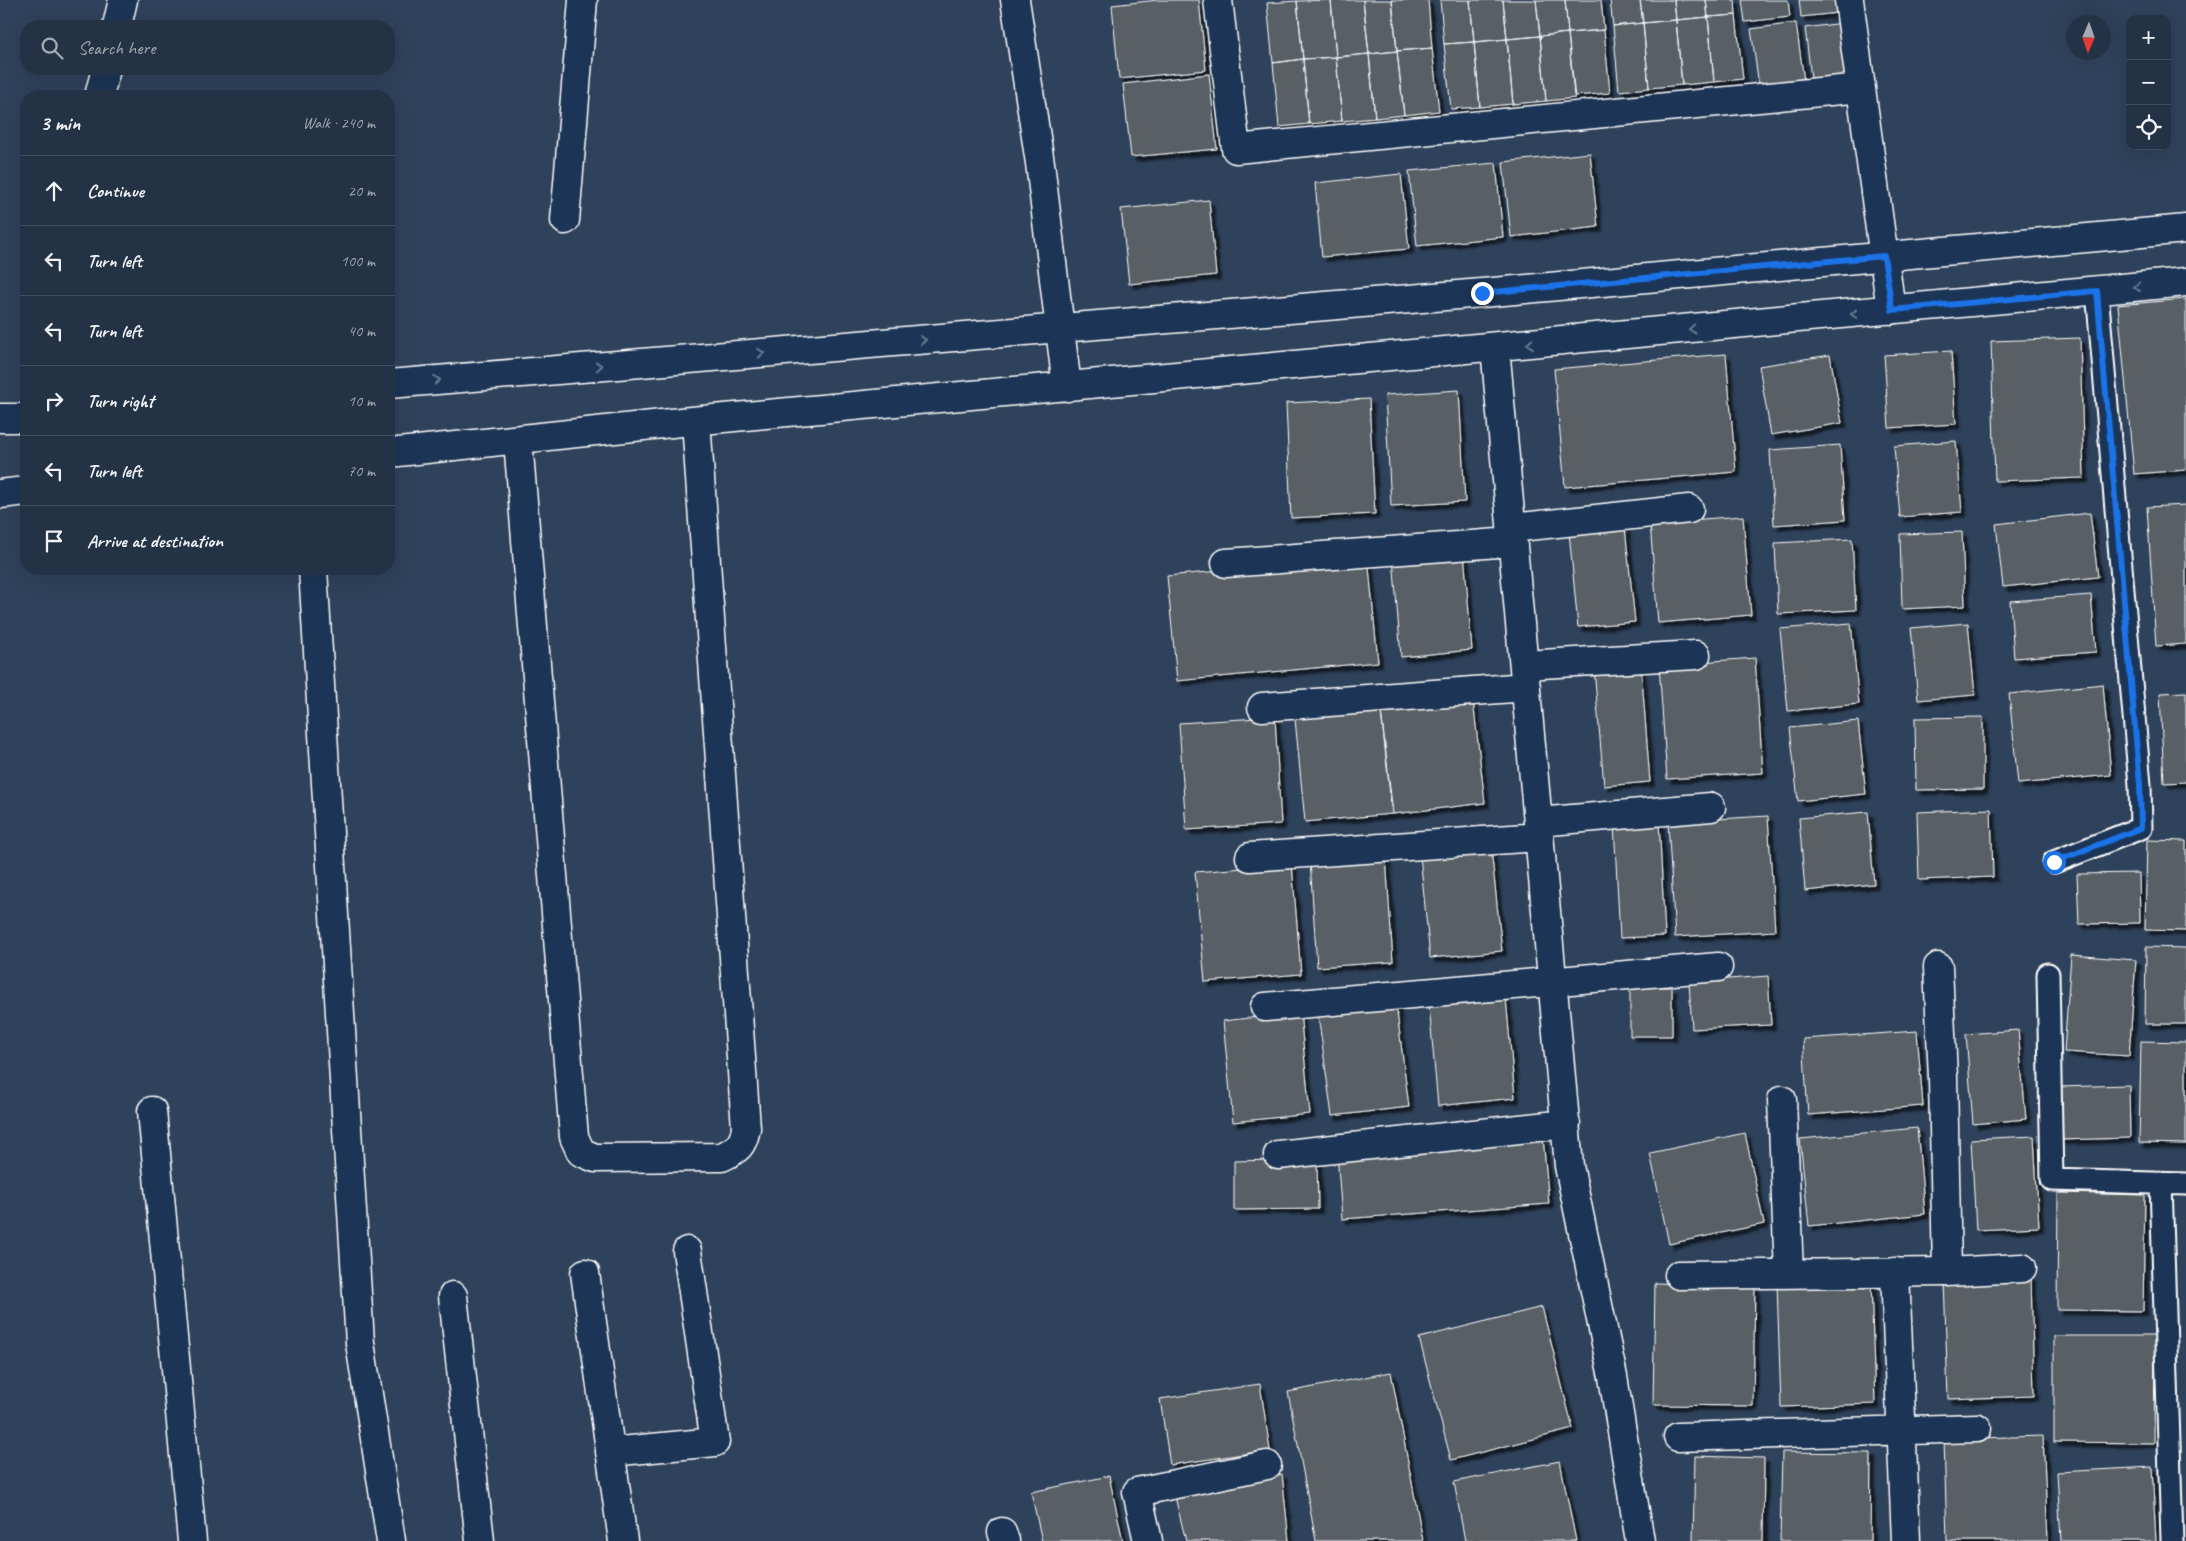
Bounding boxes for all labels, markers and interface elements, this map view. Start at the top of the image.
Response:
north arrow [2066,15,2111,60]
map controls [2126,15,2171,150]
button: + [2126,15,2171,60]
search box [20,20,395,75]
icon: search [38,34,66,62]
text: Search here [78,36,155,60]
button: − [2126,60,2171,105]
button: locate [2126,105,2171,150]
text: 3 min [40,110,80,136]
text: Walk · 240 m [303,113,375,133]
icon: ahead [40,177,68,205]
text: Continue [87,179,144,203]
text: 20 m [348,181,375,201]
icon: left [40,247,68,275]
text: Turn left [87,249,142,273]
text: 100 m [341,251,375,271]
one-way arrow [2133,281,2141,292]
route end [1471,282,1494,305]
one-way arrow [1849,308,1857,319]
icon: left [40,317,68,345]
text: Turn left [87,319,142,343]
text: 40 m [348,321,375,341]
one-way arrow [1688,323,1696,334]
one-way arrow [920,335,928,346]
one-way arrow [1526,338,1534,349]
one-way arrow [758,348,766,359]
one-way arrow [596,361,604,372]
one-way arrow [434,374,442,385]
icon: right [40,387,68,415]
text: Turn right [87,389,154,413]
text: 10 m [348,391,375,411]
icon: left [40,457,68,485]
text: Turn left [87,459,142,483]
text: 70 m [348,461,375,481]
icon: arrive [40,527,68,555]
text: Arrive at destination [87,529,223,553]
route start [2043,851,2066,874]

